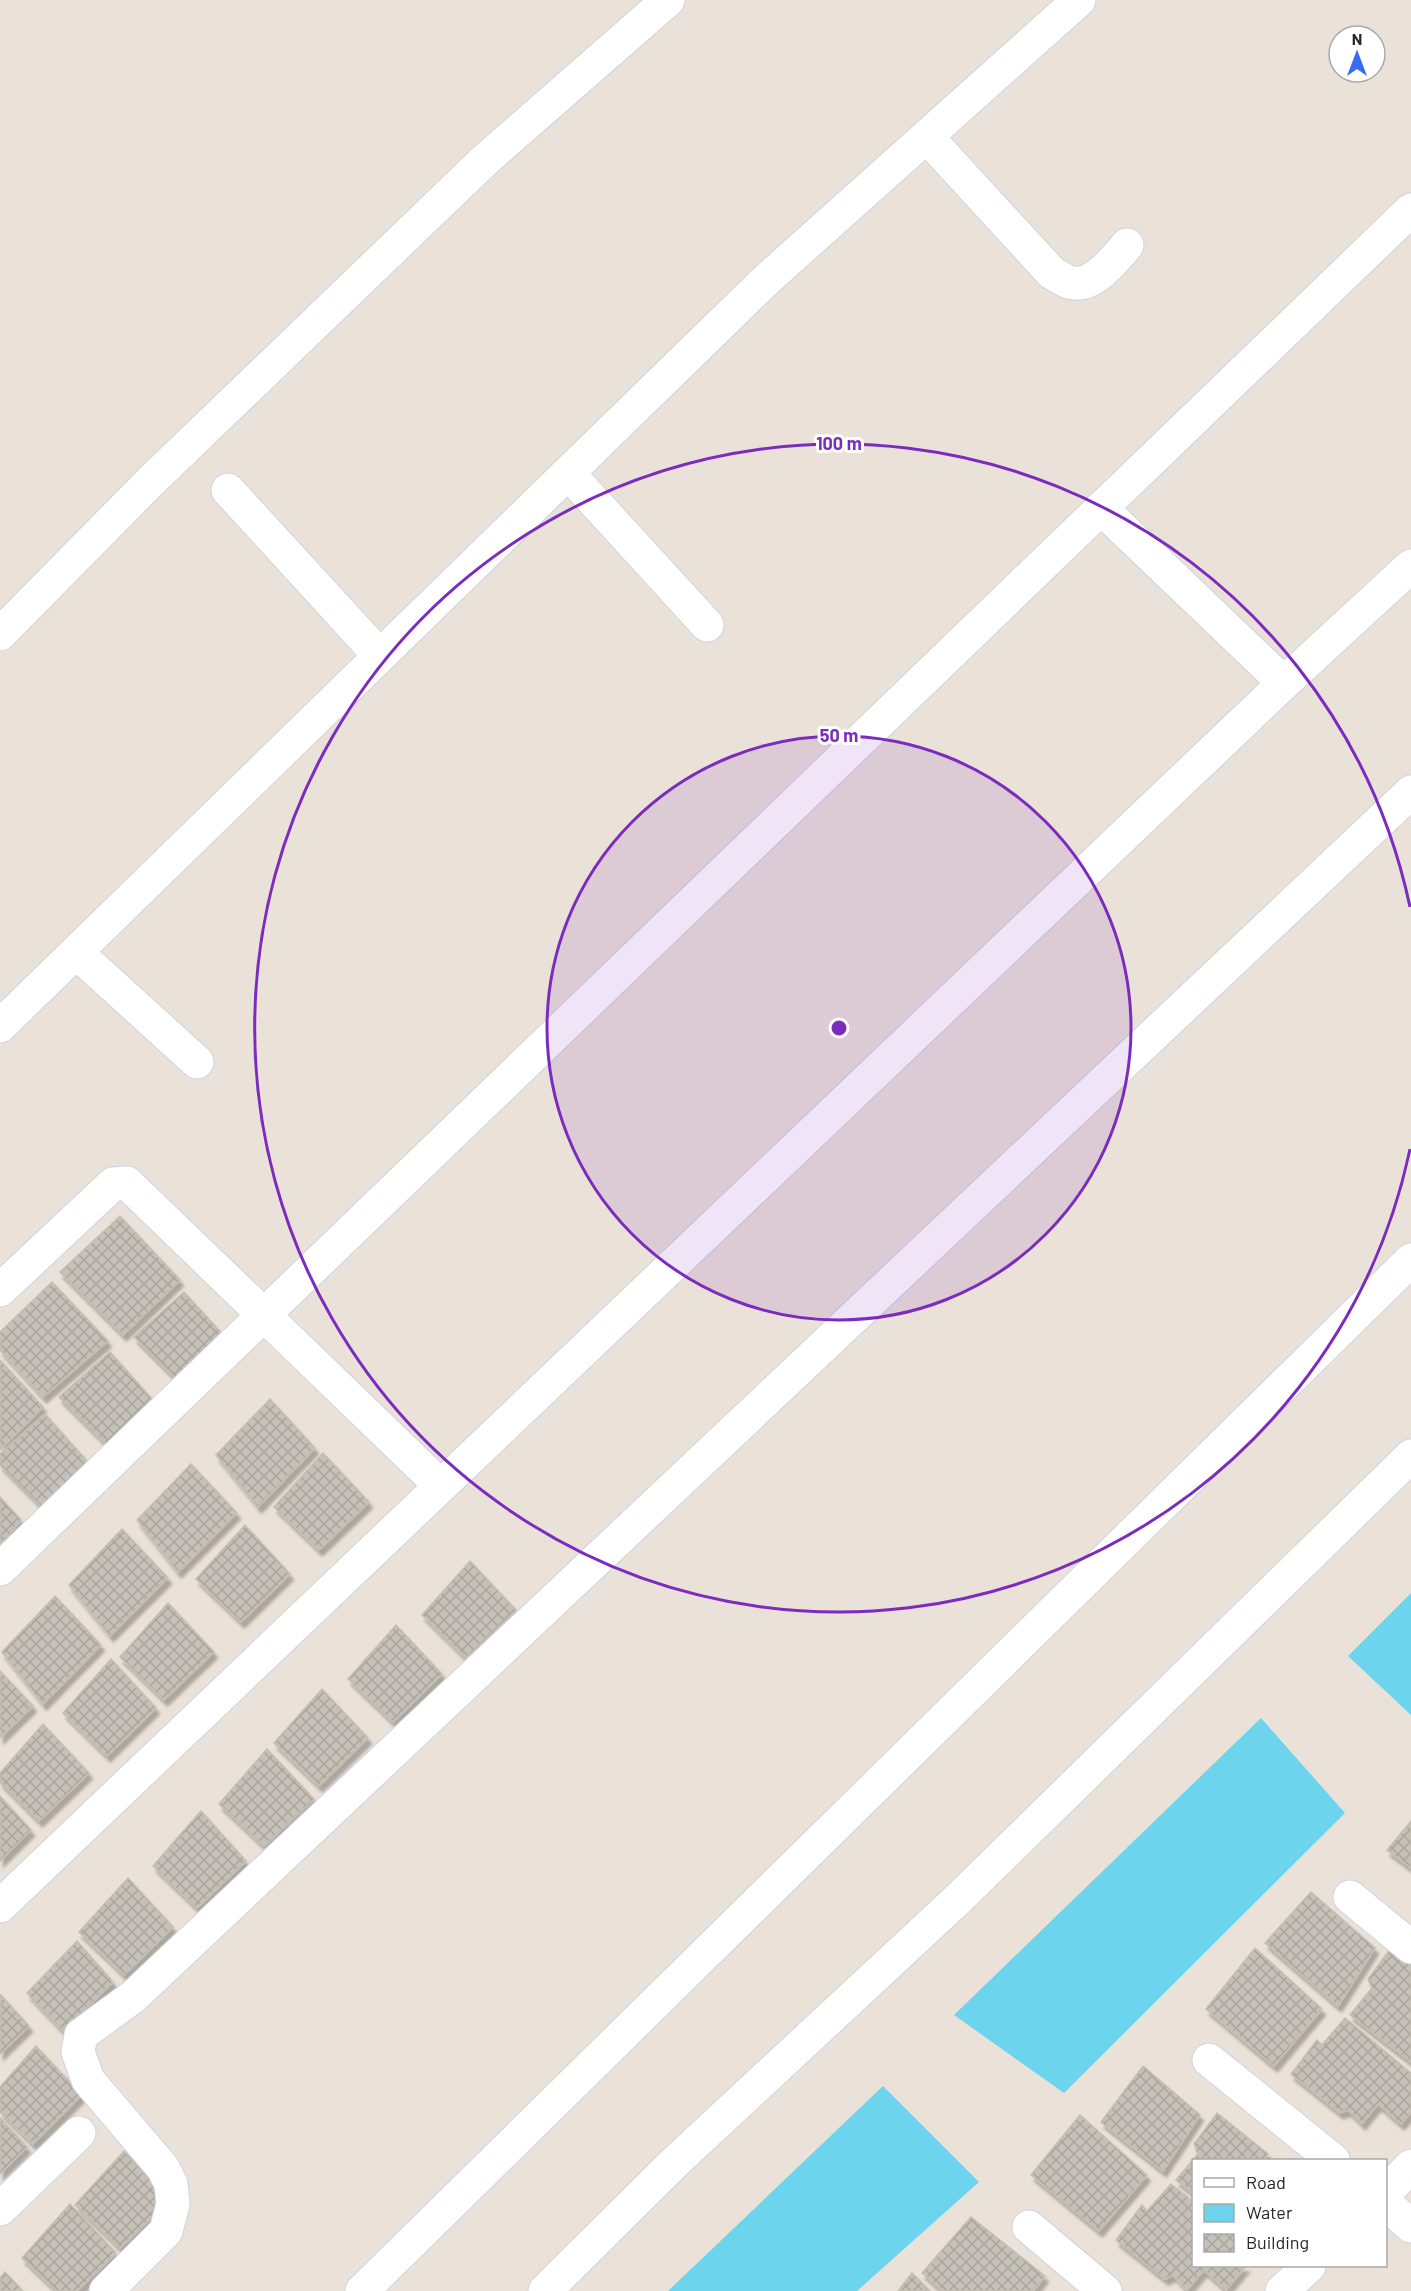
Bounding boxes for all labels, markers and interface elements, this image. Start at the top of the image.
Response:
north arrow [1327,24,1387,84]
text: N [1352,29,1362,48]
text: 100 m [816,432,862,454]
text: 50 m [820,724,858,746]
centre of rings [829,1018,849,1038]
legend [1192,2159,1387,2267]
text: Road [1246,2171,1286,2193]
text: Water [1246,2201,1293,2223]
text: Building [1246,2231,1309,2253]

